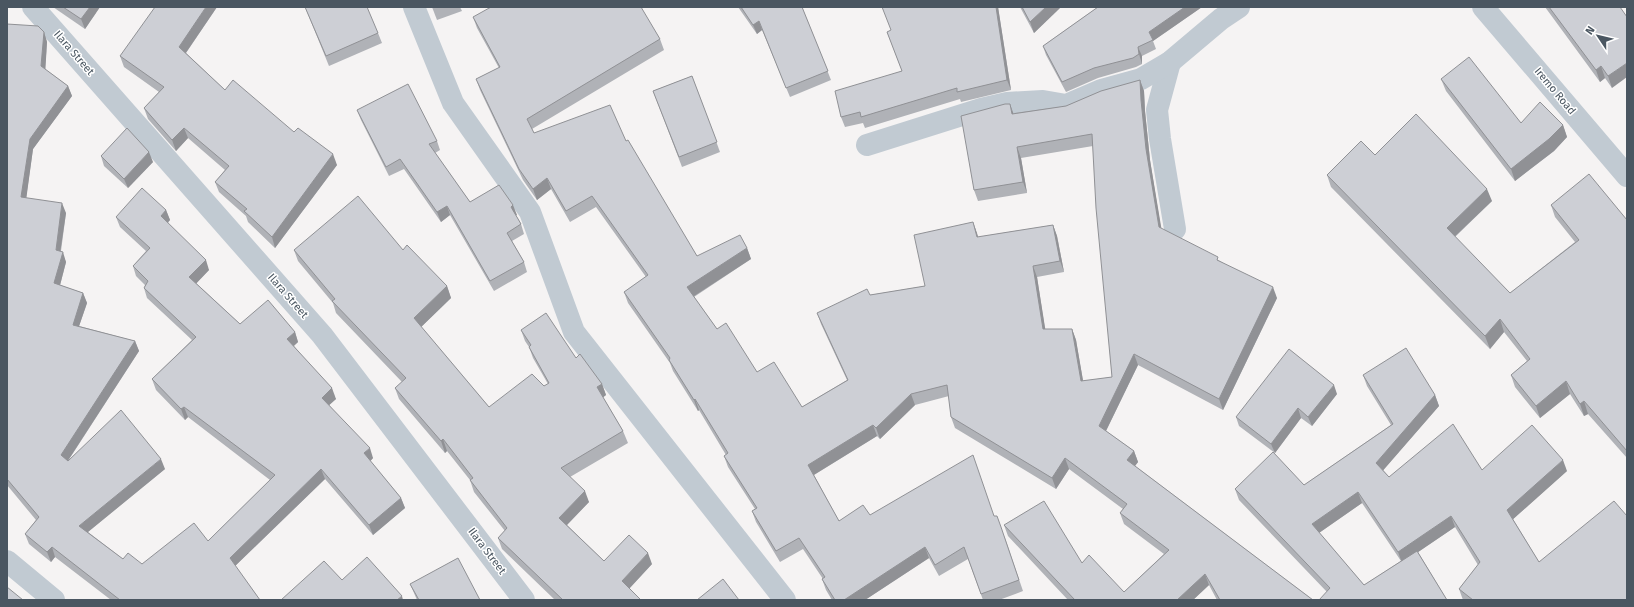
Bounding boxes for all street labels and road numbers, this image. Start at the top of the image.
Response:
street label: Ilara Street [51,28,97,78]
street label: Iremo Road [1532,65,1578,117]
street label: Ilara Street [265,271,311,321]
street label: Ilara Street [465,525,509,577]

